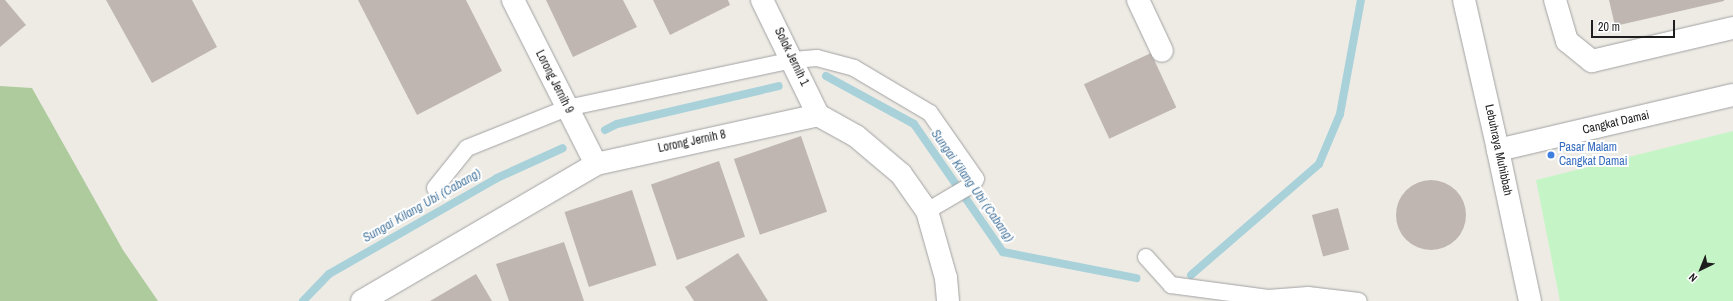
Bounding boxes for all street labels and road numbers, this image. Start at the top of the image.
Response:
street label: Solok Jernih 1 [771,26,811,88]
street label: Lorong Jernih 9 [532,48,576,116]
street label: Lebuhraya Muhibbah [1481,103,1515,197]
street label: Cangkat Damai [1581,108,1651,138]
street label: Lorong Jernih 8 [657,128,727,156]

